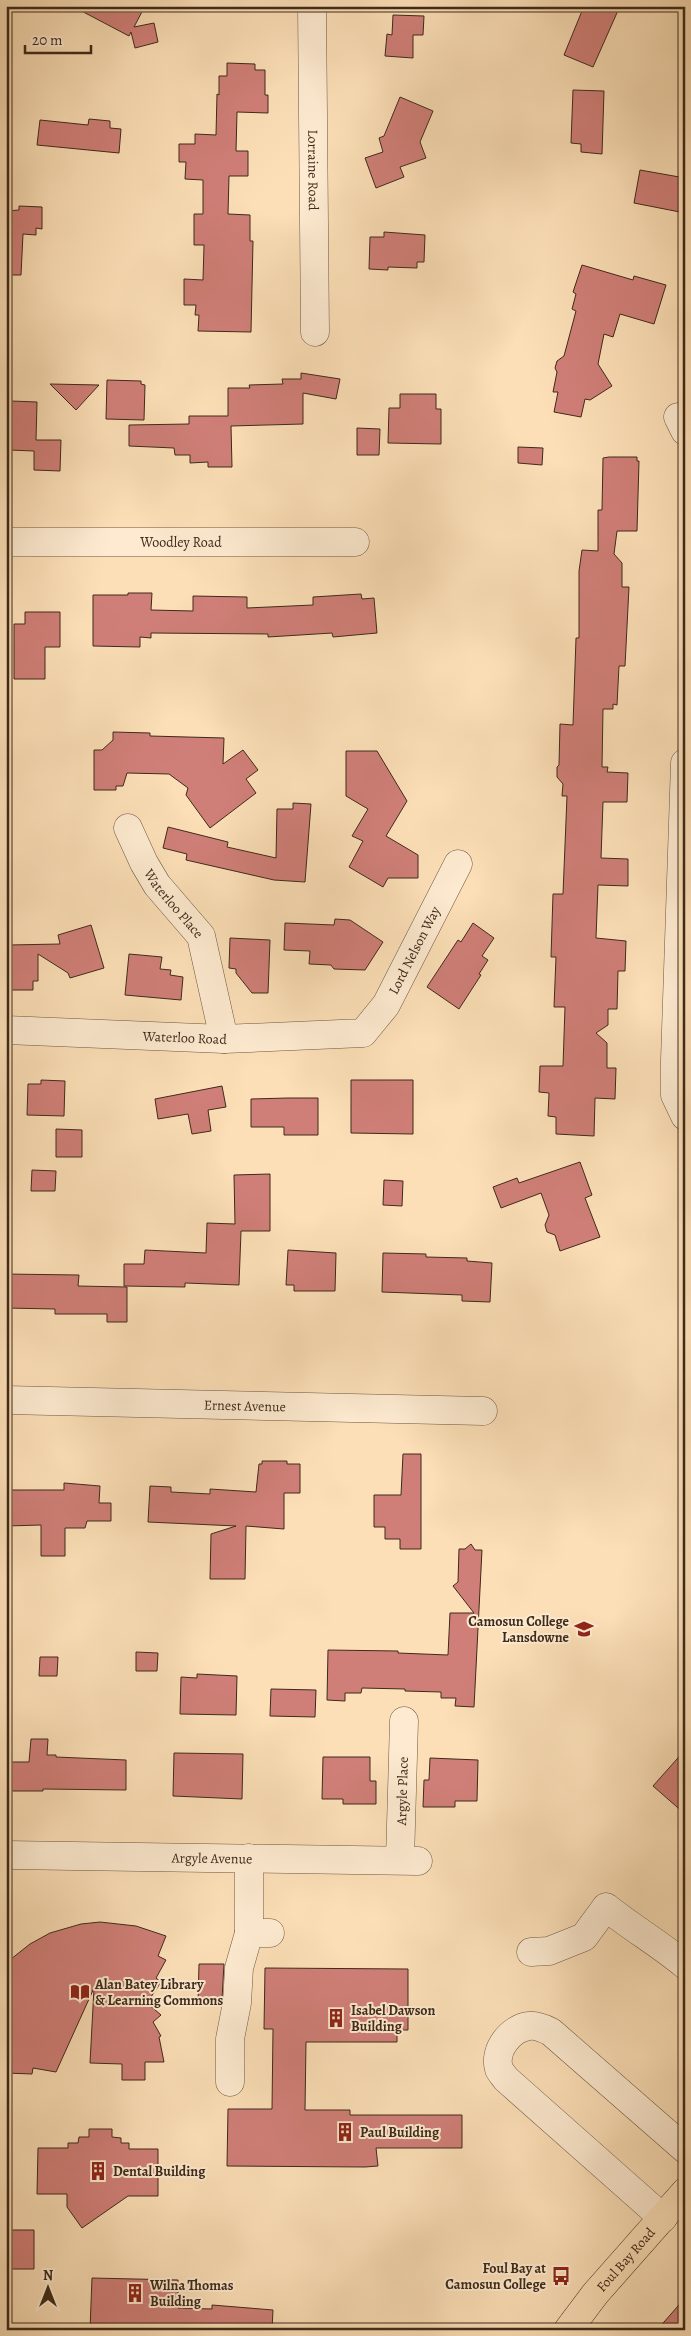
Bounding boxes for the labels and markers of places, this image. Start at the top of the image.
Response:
place label: Camosun College Lansdowne [468,1612,570,1647]
school or university icon: Camosun College Lansdowne [573,1618,595,1640]
place label: Alan Batey Library & Learning Commons [94,1975,223,2010]
library icon: Alan Batey Library & Learning Commons [69,1981,91,2003]
place label: Isabel Dawson Building [351,2001,436,2036]
building icon: Isabel Dawson Building [325,2007,347,2029]
building icon: Paul Building [334,2121,356,2143]
place label: Paul Building [360,2123,440,2142]
building icon: Dental Building [87,2160,109,2182]
place label: Dental Building [113,2162,206,2181]
place label: Foul Bay at Camosun College [445,2259,547,2294]
bus stop icon: Foul Bay at Camosun College [550,2265,572,2287]
place label: Wilna Thomas Building [149,2276,234,2311]
building icon: Wilna Thomas Building [124,2282,146,2304]

